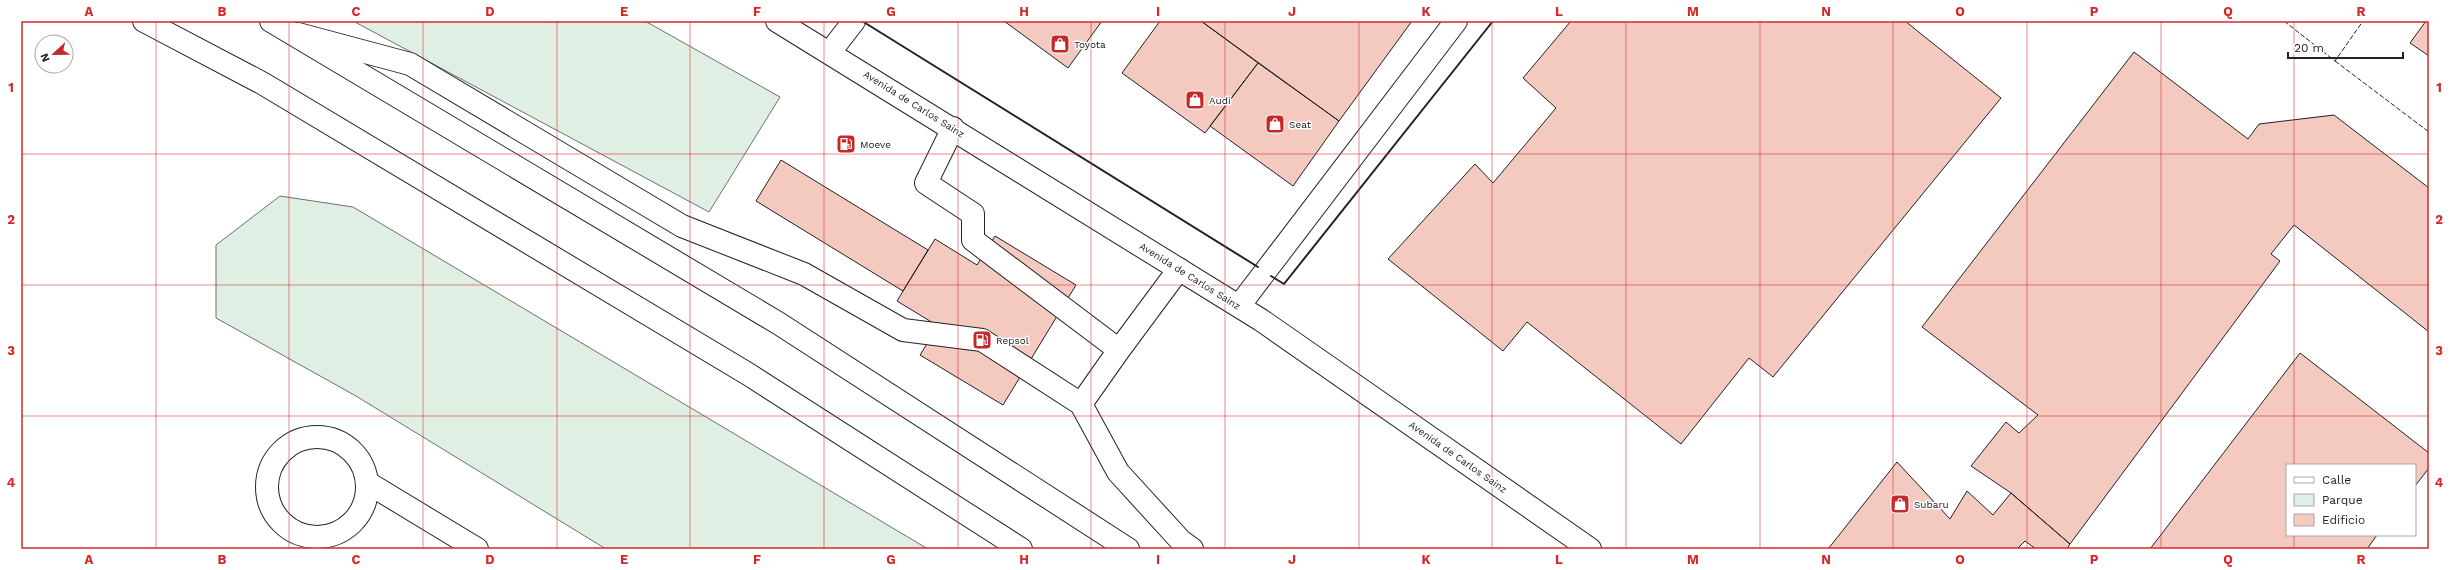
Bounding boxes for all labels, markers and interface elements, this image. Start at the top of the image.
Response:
text: A [85,4,94,19]
text: B [218,4,227,19]
text: C [352,4,361,19]
text: D [485,4,495,19]
text: E [620,4,628,19]
text: F [753,4,761,19]
text: G [886,4,896,19]
text: H [1019,4,1029,19]
text: I [1156,4,1160,19]
text: J [1288,4,1296,19]
text: K [1421,4,1431,19]
text: L [1555,4,1563,19]
text: M [1687,4,1699,19]
text: N [1821,4,1831,19]
text: O [1955,4,1965,19]
text: P [2090,4,2099,19]
text: Q [2223,4,2233,19]
text: R [2357,4,2366,19]
shop icon: Toyota [1049,33,1071,55]
north arrow [34,34,74,74]
scale bar [2288,34,2403,60]
place label: Toyota [1074,39,1106,50]
text: 20 m [2294,41,2324,55]
text: N [38,51,53,64]
street label: Avenida de Carlos Sainz [861,68,967,140]
text: 1 [8,80,14,95]
text: 1 [2436,80,2442,95]
shop icon: Audi [1184,89,1206,111]
place label: Audi [1209,95,1231,106]
shop icon: Seat [1264,113,1286,135]
place label: Seat [1289,119,1312,130]
fuel station icon: Moeve [835,133,857,155]
place label: Moeve [860,139,891,150]
text: 2 [7,212,15,227]
text: 2 [2435,212,2443,227]
street label: Avenida de Carlos Sainz [1137,240,1243,312]
fuel station icon: Repsol [971,329,993,351]
place label: Repsol [996,335,1029,346]
text: 3 [7,343,15,358]
text: 3 [2435,343,2443,358]
street label: Avenida de Carlos Sainz [1407,419,1509,495]
legend [2286,464,2416,536]
text: Calle [2322,473,2351,487]
text: 4 [7,475,16,490]
text: 4 [2435,475,2444,490]
shop icon: Subaru [1889,493,1911,515]
text: Parque [2322,493,2363,507]
place label: Subaru [1914,499,1949,510]
text: Edificio [2322,513,2365,527]
text: A [85,552,94,567]
text: B [218,552,227,567]
text: C [352,552,361,567]
text: D [485,552,495,567]
text: E [620,552,628,567]
text: F [753,552,761,567]
text: G [886,552,896,567]
text: H [1019,552,1029,567]
text: I [1156,552,1160,567]
text: J [1288,552,1296,567]
text: K [1421,552,1431,567]
text: L [1555,552,1563,567]
text: M [1687,552,1699,567]
text: N [1821,552,1831,567]
text: O [1955,552,1965,567]
text: P [2090,552,2099,567]
text: Q [2223,552,2233,567]
text: R [2357,552,2366,567]

